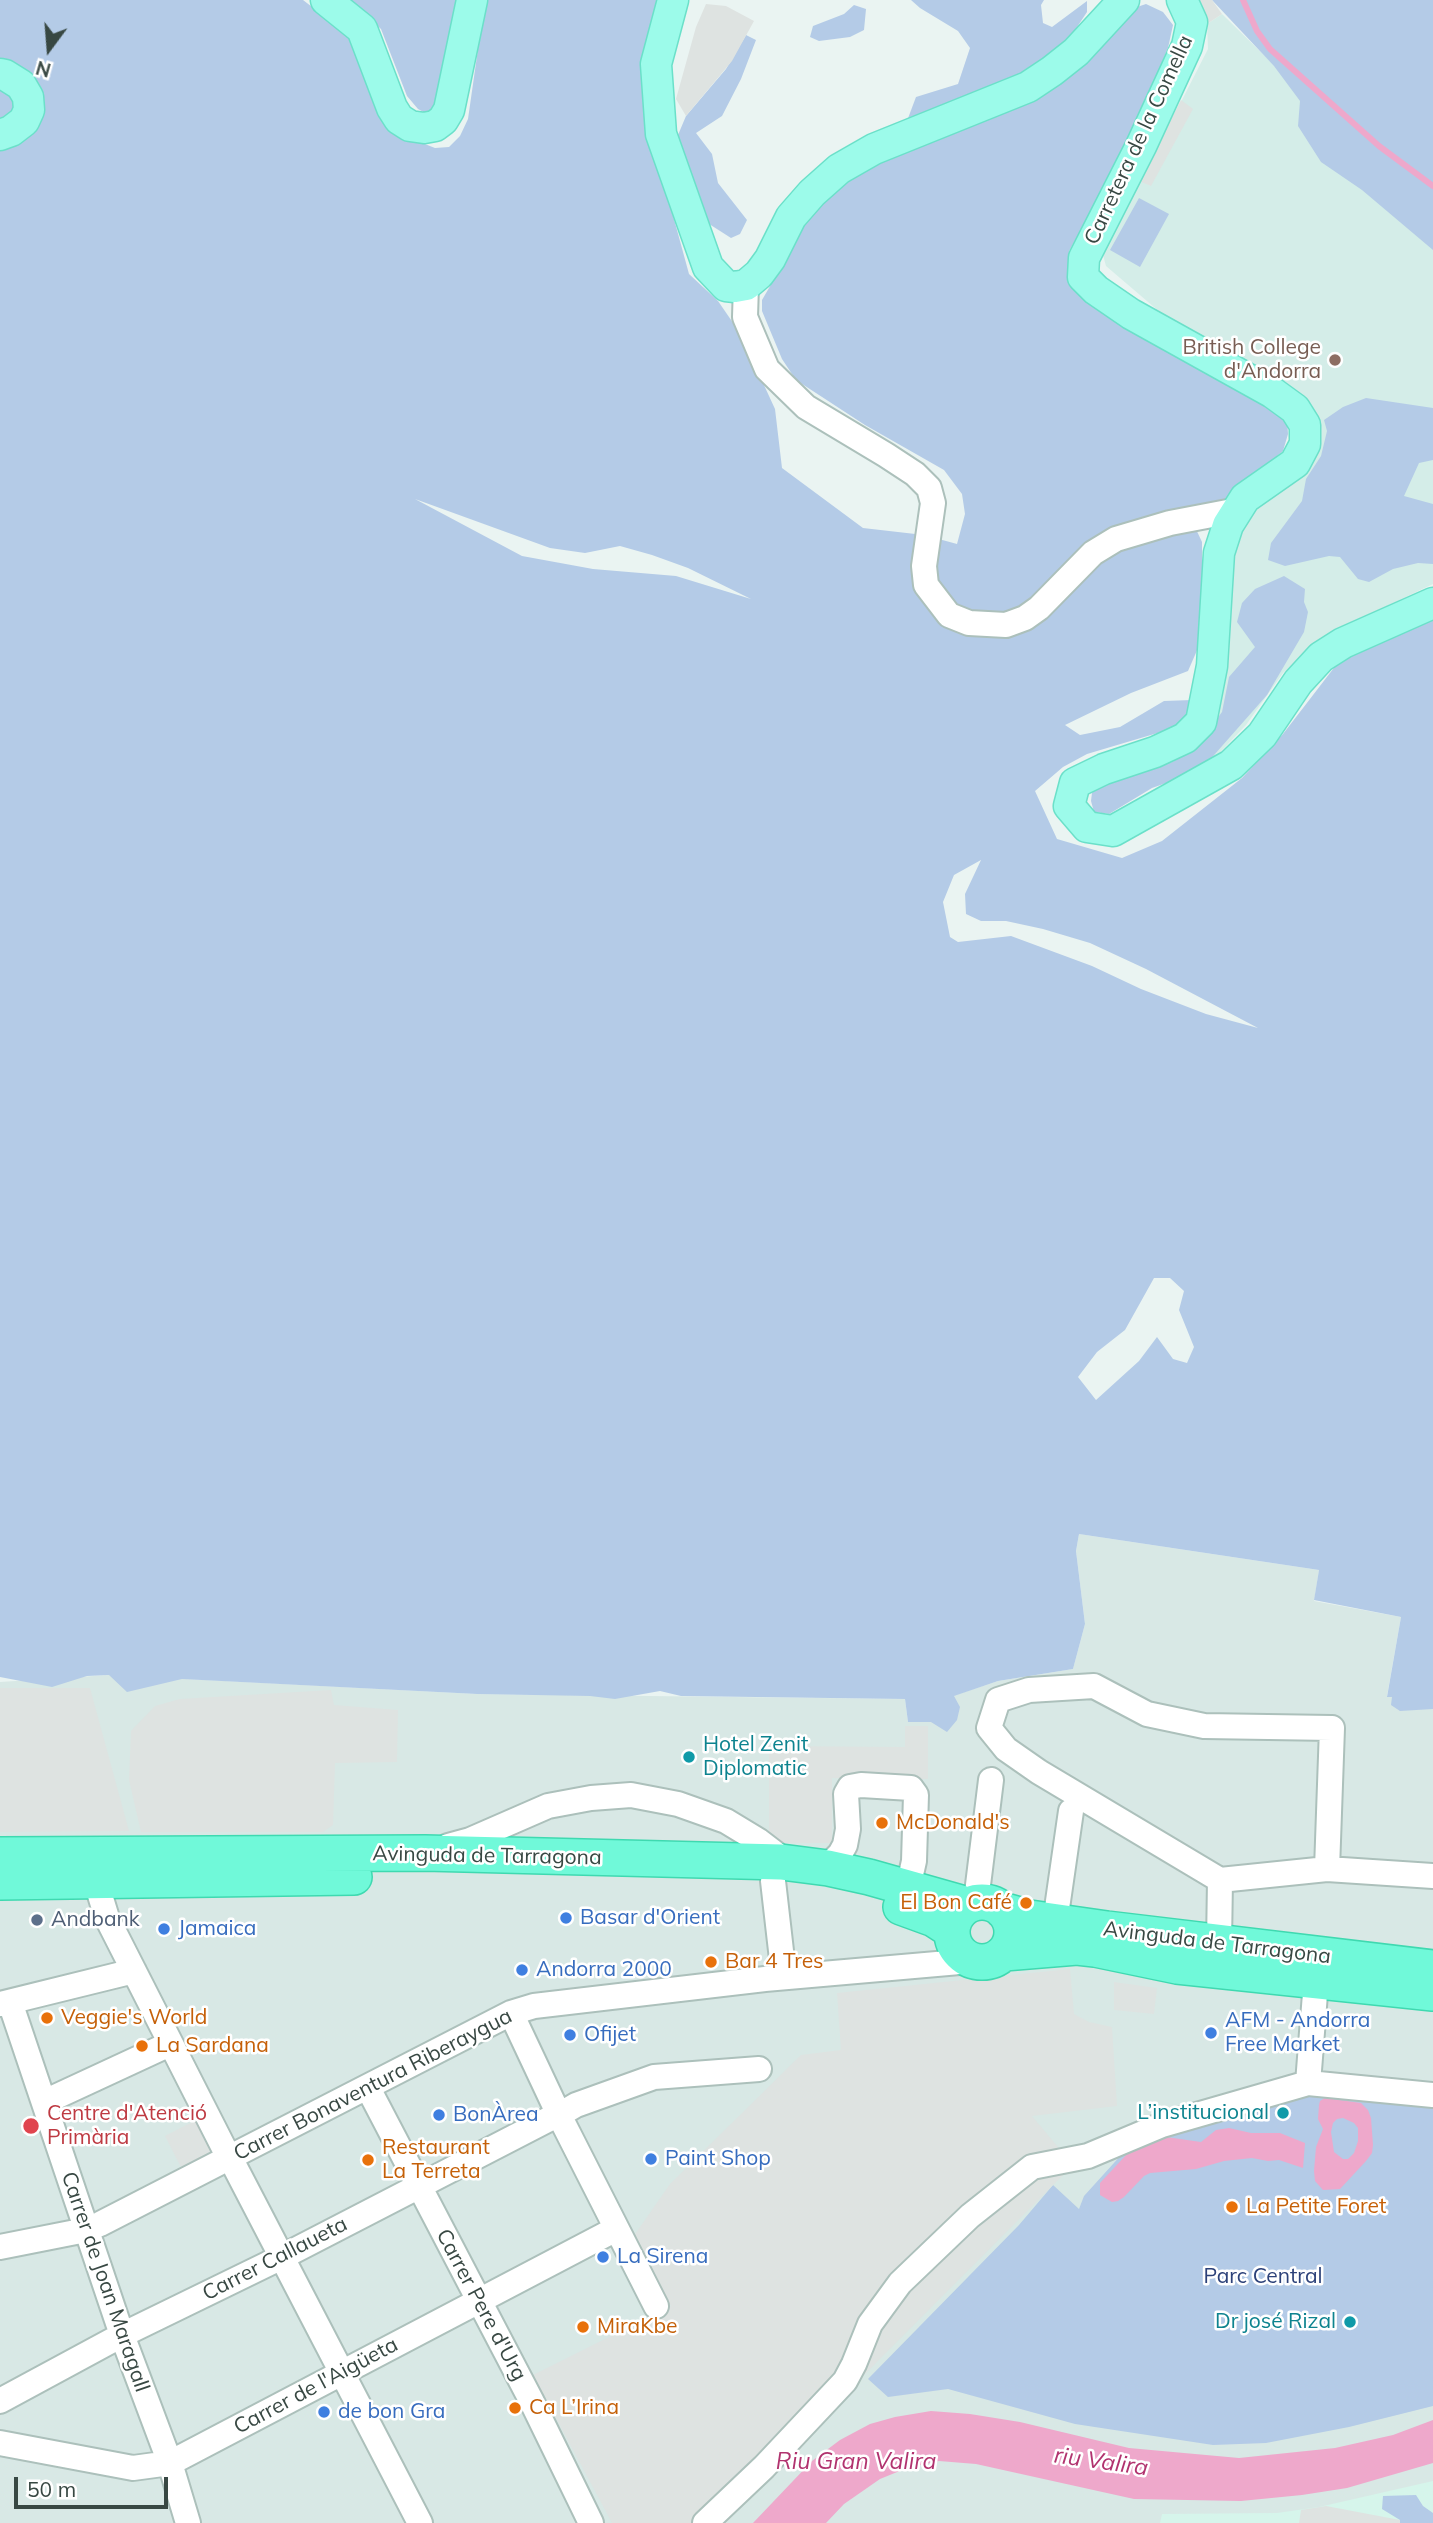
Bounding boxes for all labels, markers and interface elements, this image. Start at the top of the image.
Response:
north arrow [14,14,84,84]
street label: Carretera de la Comella [1079,31,1199,249]
text: N [33,56,53,83]
place label: British College d'Andorra [1182,335,1321,385]
marker: British College d'Andorra [1327,352,1343,368]
place label: Hotel Zenit Diplomatic [703,1732,808,1782]
marker: Hotel Zenit Diplomatic [681,1749,697,1765]
place label: McDonald's [896,1810,1010,1836]
marker: McDonald's [874,1815,890,1831]
street label: Avinguda de Tarragona [372,1841,602,1871]
place label: El Bon Café [900,1890,1012,1916]
marker: El Bon Café [1018,1895,1034,1911]
place label: Basar d'Orient [580,1905,720,1931]
place label: Andbank [51,1907,140,1933]
marker: Basar d'Orient [558,1910,574,1926]
marker: Andbank [29,1912,45,1928]
place label: Jamaica [178,1916,256,1942]
street label: Avinguda de Tarragona [1102,1917,1332,1969]
marker: Jamaica [156,1921,172,1937]
place label: Bar 4 Tres [725,1949,823,1975]
marker: Bar 4 Tres [703,1954,719,1970]
place label: Andorra 2000 [536,1957,672,1983]
marker: Andorra 2000 [514,1962,530,1978]
street label: Carrer Bonaventura Riberaygua [230,2004,516,2166]
place label: Veggie's World [61,2005,207,2031]
place label: AFM - Andorra Free Market [1225,2008,1370,2058]
marker: Veggie's World [39,2010,55,2026]
place label: Ofijet [584,2022,636,2048]
marker: AFM - Andorra Free Market [1203,2025,1219,2041]
marker: Ofijet [562,2027,578,2043]
place label: La Sardana [156,2033,269,2059]
marker: La Sardana [134,2038,150,2054]
place label: L’institucional [1137,2100,1269,2126]
place label: Centre d'Atenció Primària [47,2101,207,2151]
place label: BonÀrea [453,2102,539,2128]
marker: L’institucional [1275,2105,1291,2121]
marker: BonÀrea [431,2107,447,2123]
marker: Centre d'Atenció Primària [21,2116,41,2136]
place label: Restaurant La Terreta [382,2135,490,2185]
place label: Paint Shop [665,2146,771,2172]
marker: Paint Shop [643,2151,659,2167]
marker: Restaurant La Terreta [360,2152,376,2168]
street label: Carrer de Joan Maragall [55,2169,155,2395]
place label: La Petite Foret [1246,2194,1386,2220]
marker: La Petite Foret [1224,2199,1240,2215]
street label: Carrer Callaueta [198,2212,352,2306]
street label: Carrer Pere d'Urg [430,2225,532,2385]
place label: La Sirena [617,2244,708,2270]
marker: La Sirena [595,2249,611,2265]
park label: Parc Central [1204,2264,1322,2290]
place label: Dr josé Rizal [1215,2309,1336,2335]
place label: MiraKbe [597,2314,677,2340]
marker: Dr josé Rizal [1342,2314,1358,2330]
marker: MiraKbe [575,2319,591,2335]
street label: Carrer de l'Aigüeta [230,2332,402,2440]
place label: Ca L’Irina [529,2395,619,2421]
place label: de bon Gra [338,2399,445,2425]
marker: Ca L’Irina [507,2400,523,2416]
marker: de bon Gra [316,2404,332,2420]
water label: riu Valira [1052,2442,1150,2482]
water label: Riu Gran Valira [776,2448,936,2476]
scale bar [18,2464,172,2508]
text: 50 m [27,2476,76,2502]

